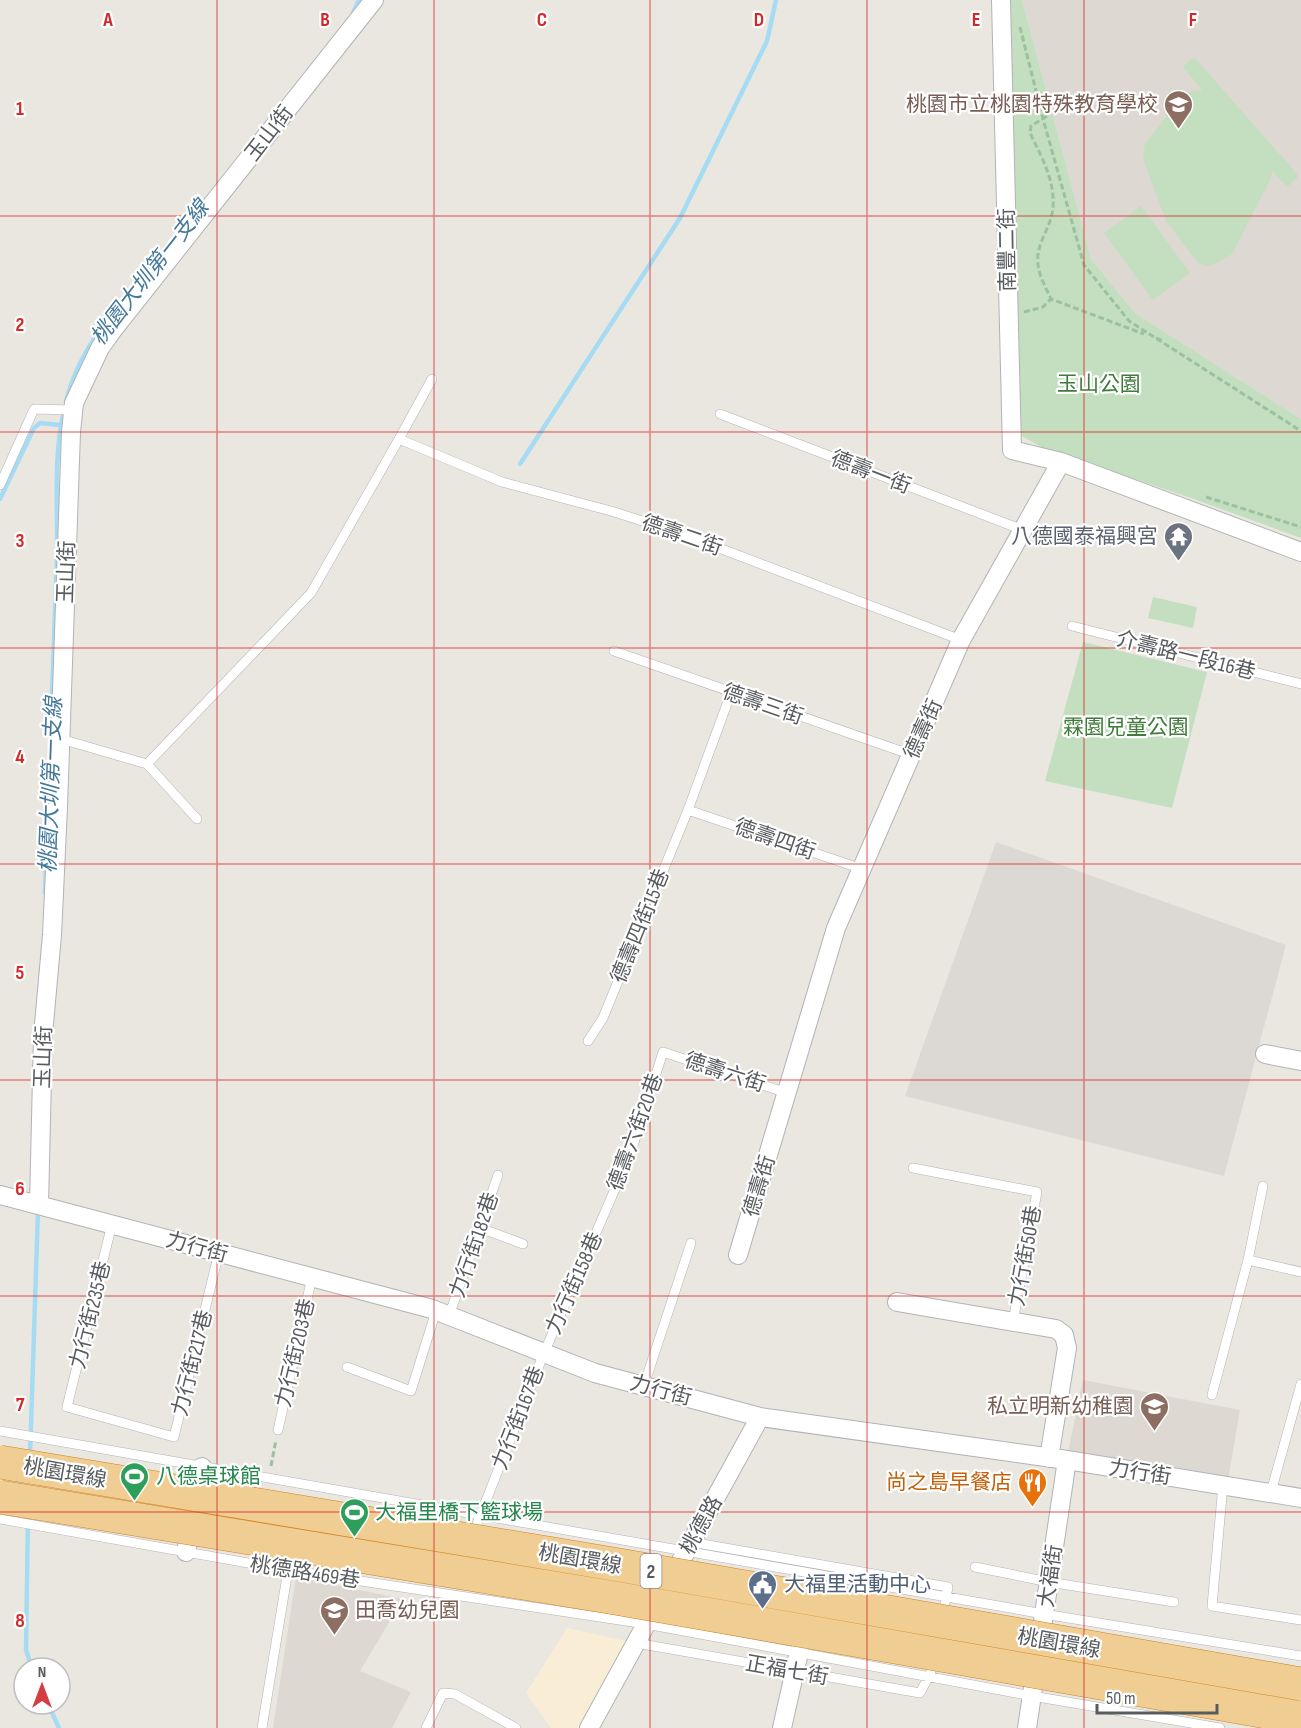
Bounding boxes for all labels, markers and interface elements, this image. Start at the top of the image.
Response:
text: A [102,8,113,32]
text: B [320,8,330,32]
text: C [537,8,547,32]
text: D [754,8,764,32]
text: E [972,8,980,32]
text: F [1189,8,1197,32]
school or university icon: 桃園市立桃園特殊教育學校 [1163,88,1195,130]
place label: 桃園市立桃園特殊教育學校 [906,92,1158,117]
text: 1 [16,97,24,121]
street label: 玉山街 [240,101,299,166]
water label: 桃園大圳第一支線 [85,193,217,351]
street label: 南豐二街 [994,208,1021,292]
text: 2 [16,313,24,337]
park label: 玉山公園 [1057,372,1141,397]
street label: 德壽一街 [827,446,915,499]
street label: 德壽二街 [638,510,726,561]
temple icon: 八德國泰福興宮 [1163,520,1195,562]
place label: 八德國泰福興宮 [1011,524,1158,549]
text: 3 [16,529,25,553]
street label: 玉山街 [53,540,80,604]
street label: 介壽路一段16巷 [1114,626,1258,685]
street label: 德壽三街 [719,679,807,730]
water label: 桃園大圳第一支線 [35,694,68,873]
street label: 德壽街 [899,695,948,763]
park label: 霖園兒童公園 [1063,715,1189,740]
text: 4 [15,745,25,769]
street label: 德壽四街 [731,814,819,865]
street label: 德壽四街15巷 [606,866,675,987]
text: 5 [16,961,25,985]
street label: 玉山街 [30,1025,57,1089]
street label: 德壽六街 [681,1048,769,1097]
street label: 德壽六街20巷 [603,1070,668,1194]
street label: 德壽街 [738,1152,781,1220]
text: 6 [15,1177,25,1201]
street label: 力行街182巷 [445,1189,504,1301]
street label: 力行街50巷 [1004,1204,1047,1308]
street label: 力行街 [163,1227,231,1268]
street label: 力行街158巷 [541,1228,608,1338]
street label: 力行街235巷 [65,1259,116,1371]
street label: 力行街203巷 [271,1296,320,1410]
street label: 力行街217巷 [167,1307,218,1419]
street label: 力行街167巷 [487,1363,550,1474]
street label: 力行街 [627,1370,695,1411]
school or university icon: 私立明新幼稚園 [1139,1390,1171,1432]
text: 7 [16,1393,25,1417]
place label: 私立明新幼稚園 [987,1394,1134,1419]
street label: 桃園環線 [21,1454,108,1493]
street label: 力行街 [1107,1455,1173,1490]
sports icon: 八德桌球館 [119,1460,151,1502]
place label: 八德桌球館 [156,1464,261,1489]
restaurant icon: 尚之島早餐店 [1017,1466,1049,1508]
place label: 尚之島早餐店 [886,1470,1012,1495]
street label: 桃德路 [675,1492,728,1559]
sports icon: 大福里橋下籃球場 [338,1496,370,1538]
place label: 大福里橋下籃球場 [375,1500,543,1525]
street label: 桃園環線 [536,1540,623,1579]
street label: 大福街 [1034,1543,1067,1609]
street label: 桃德路469巷 [248,1551,362,1594]
road number: 2 [640,1554,662,1588]
public building icon: 大福里活動中心 [747,1568,779,1610]
place label: 大福里活動中心 [784,1572,931,1597]
school or university icon: 田喬幼兒園 [318,1594,350,1636]
place label: 田喬幼兒園 [355,1598,460,1623]
text: 8 [15,1609,25,1633]
street label: 桃園環線 [1015,1624,1102,1663]
street label: 正福七街 [743,1651,830,1690]
north arrow [12,1656,72,1716]
text: N [38,1663,46,1682]
scale bar [1097,1677,1217,1715]
text: 50 m [1106,1688,1136,1709]

